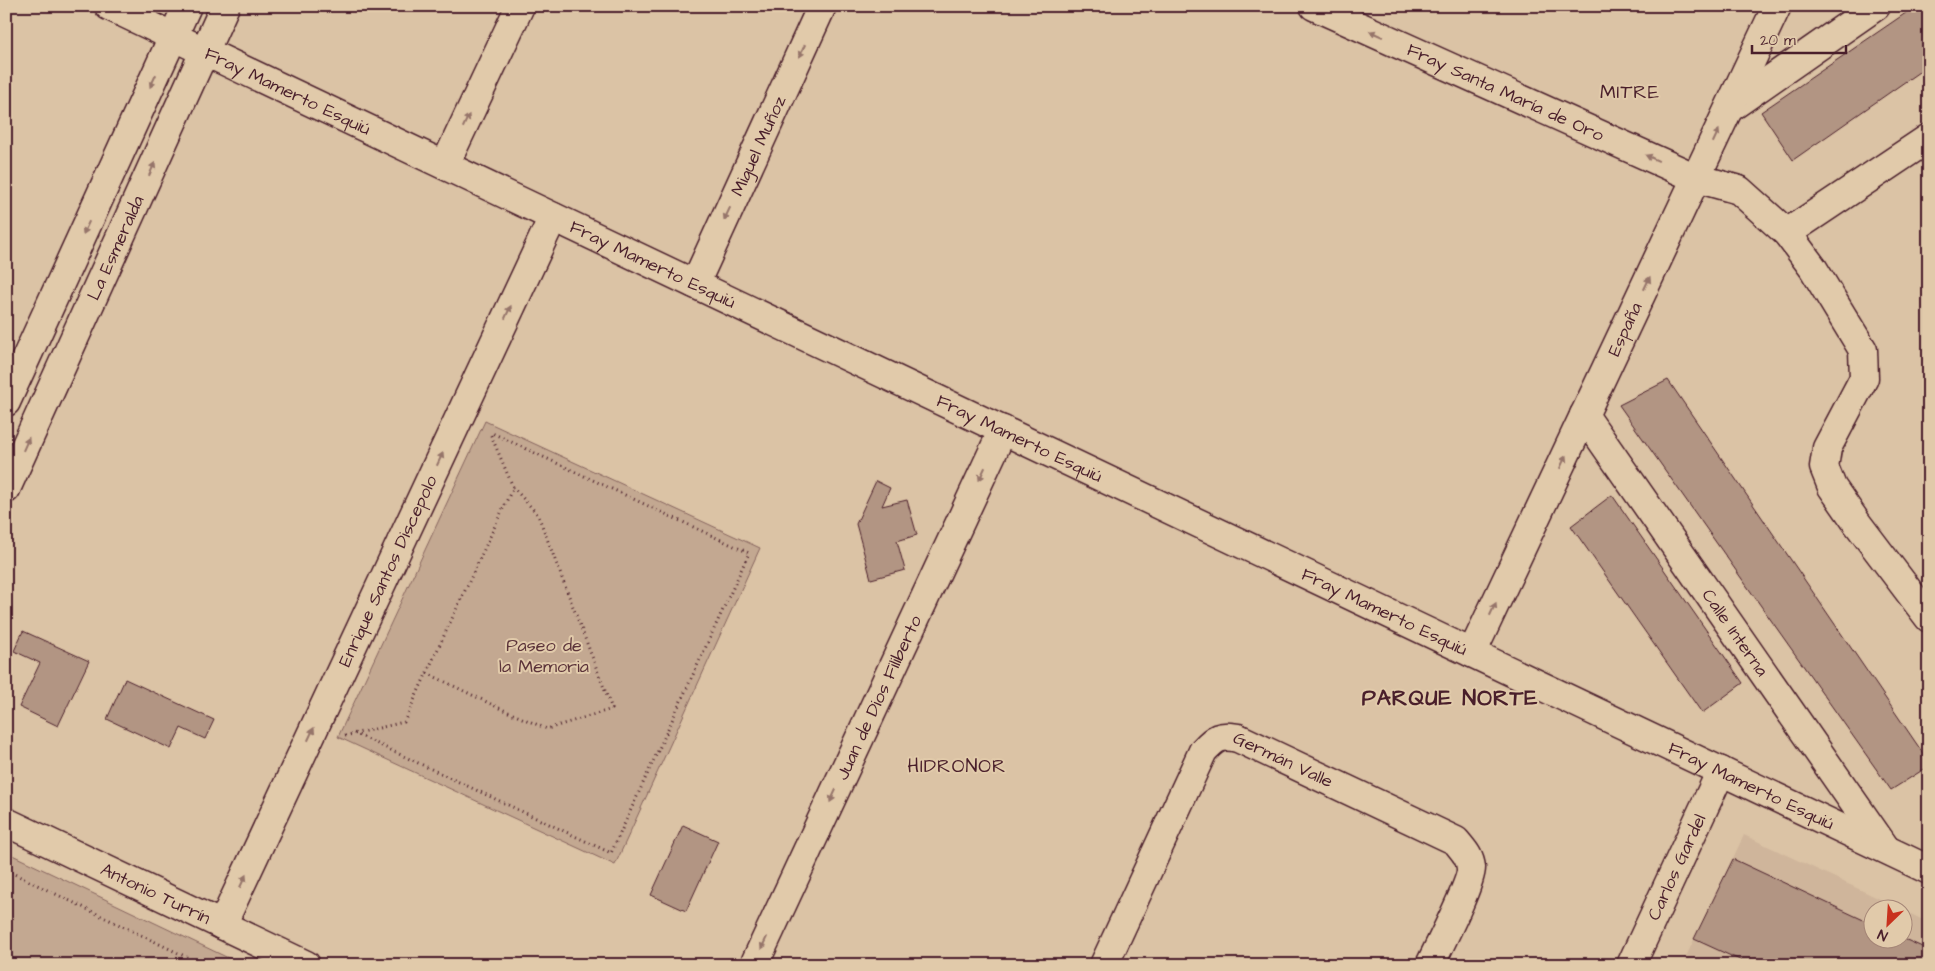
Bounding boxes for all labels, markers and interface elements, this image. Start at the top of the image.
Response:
scale bar [1752,22,1846,54]
one-way arrow [1369,30,1383,38]
text: 20 m [1760,30,1796,51]
street label: Fray Santa María de Oro [1403,37,1608,148]
street label: Fray Mamerto Esquiú [201,41,375,141]
one-way arrow [798,44,806,58]
one-way arrow [149,74,157,88]
district label: MITRE [1600,79,1660,106]
street label: Miguel Muñoz [725,92,792,200]
one-way arrow [462,114,470,128]
one-way arrow [1712,129,1720,143]
one-way arrow [1644,154,1659,163]
one-way arrow [148,162,156,176]
street label: La Esmeralda [81,191,151,304]
one-way arrow [723,207,731,221]
street label: Fray Mamerto Esquiú [565,215,740,315]
one-way arrow [81,221,89,235]
one-way arrow [1643,276,1651,290]
street label: España [1602,298,1649,361]
one-way arrow [505,305,513,319]
street label: Fray Mamerto Esquiú [932,389,1107,489]
one-way arrow [23,437,31,451]
one-way arrow [435,452,444,467]
one-way arrow [1559,455,1567,469]
one-way arrow [978,467,986,481]
street label: Enrique Santos Discepolo [333,471,444,671]
street label: Fray Mamerto Esquiú [1297,562,1471,662]
street label: Calle Interna [1696,584,1774,682]
one-way arrow [1490,602,1498,616]
street label: Juan de Dios Filiberto [830,611,928,784]
park label: Paseo de la Memoria [499,633,589,679]
district label: PARQUE NORTE [1362,683,1538,714]
one-way arrow [307,726,316,741]
street label: Germán Valle [1229,726,1337,794]
street label: Fray Mamerto Esquiú [1664,736,1838,836]
district label: HIDRONOR [907,753,1007,780]
one-way arrow [828,789,836,803]
street label: Carlos Gardel [1641,810,1712,924]
street label: Antonio Turrín [97,857,215,931]
one-way arrow [239,874,247,888]
north arrow [1862,898,1912,948]
text: N [1875,924,1891,946]
one-way arrow [760,936,768,950]

